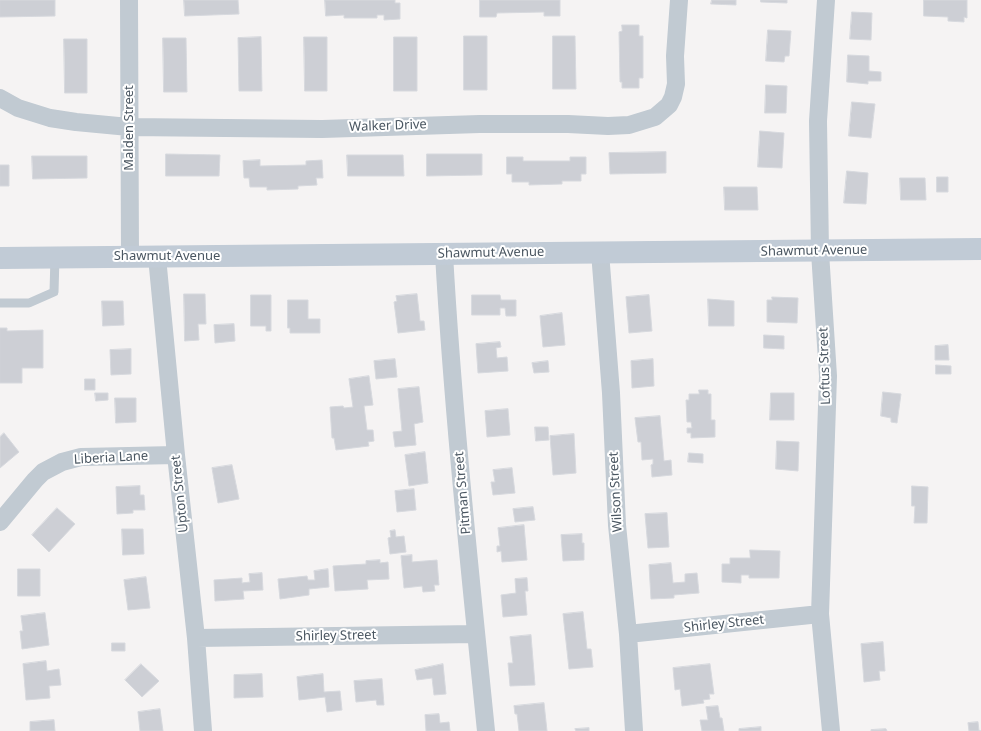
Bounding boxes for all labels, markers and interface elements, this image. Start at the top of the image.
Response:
street label: Malden Street [121,85,137,171]
street label: Walker Drive [349,117,427,135]
street label: Shawmut Avenue [761,242,867,260]
street label: Shawmut Avenue [438,244,544,262]
street label: Shawmut Avenue [114,248,220,264]
street label: Loftus Street [816,327,834,405]
street label: Liberia Lane [73,448,149,468]
street label: Pitman Street [452,451,474,535]
street label: Wilson Street [606,451,626,533]
street label: Upton Street [168,455,192,533]
street label: Shirley Street [683,612,765,636]
street label: Shirley Street [296,627,376,645]

